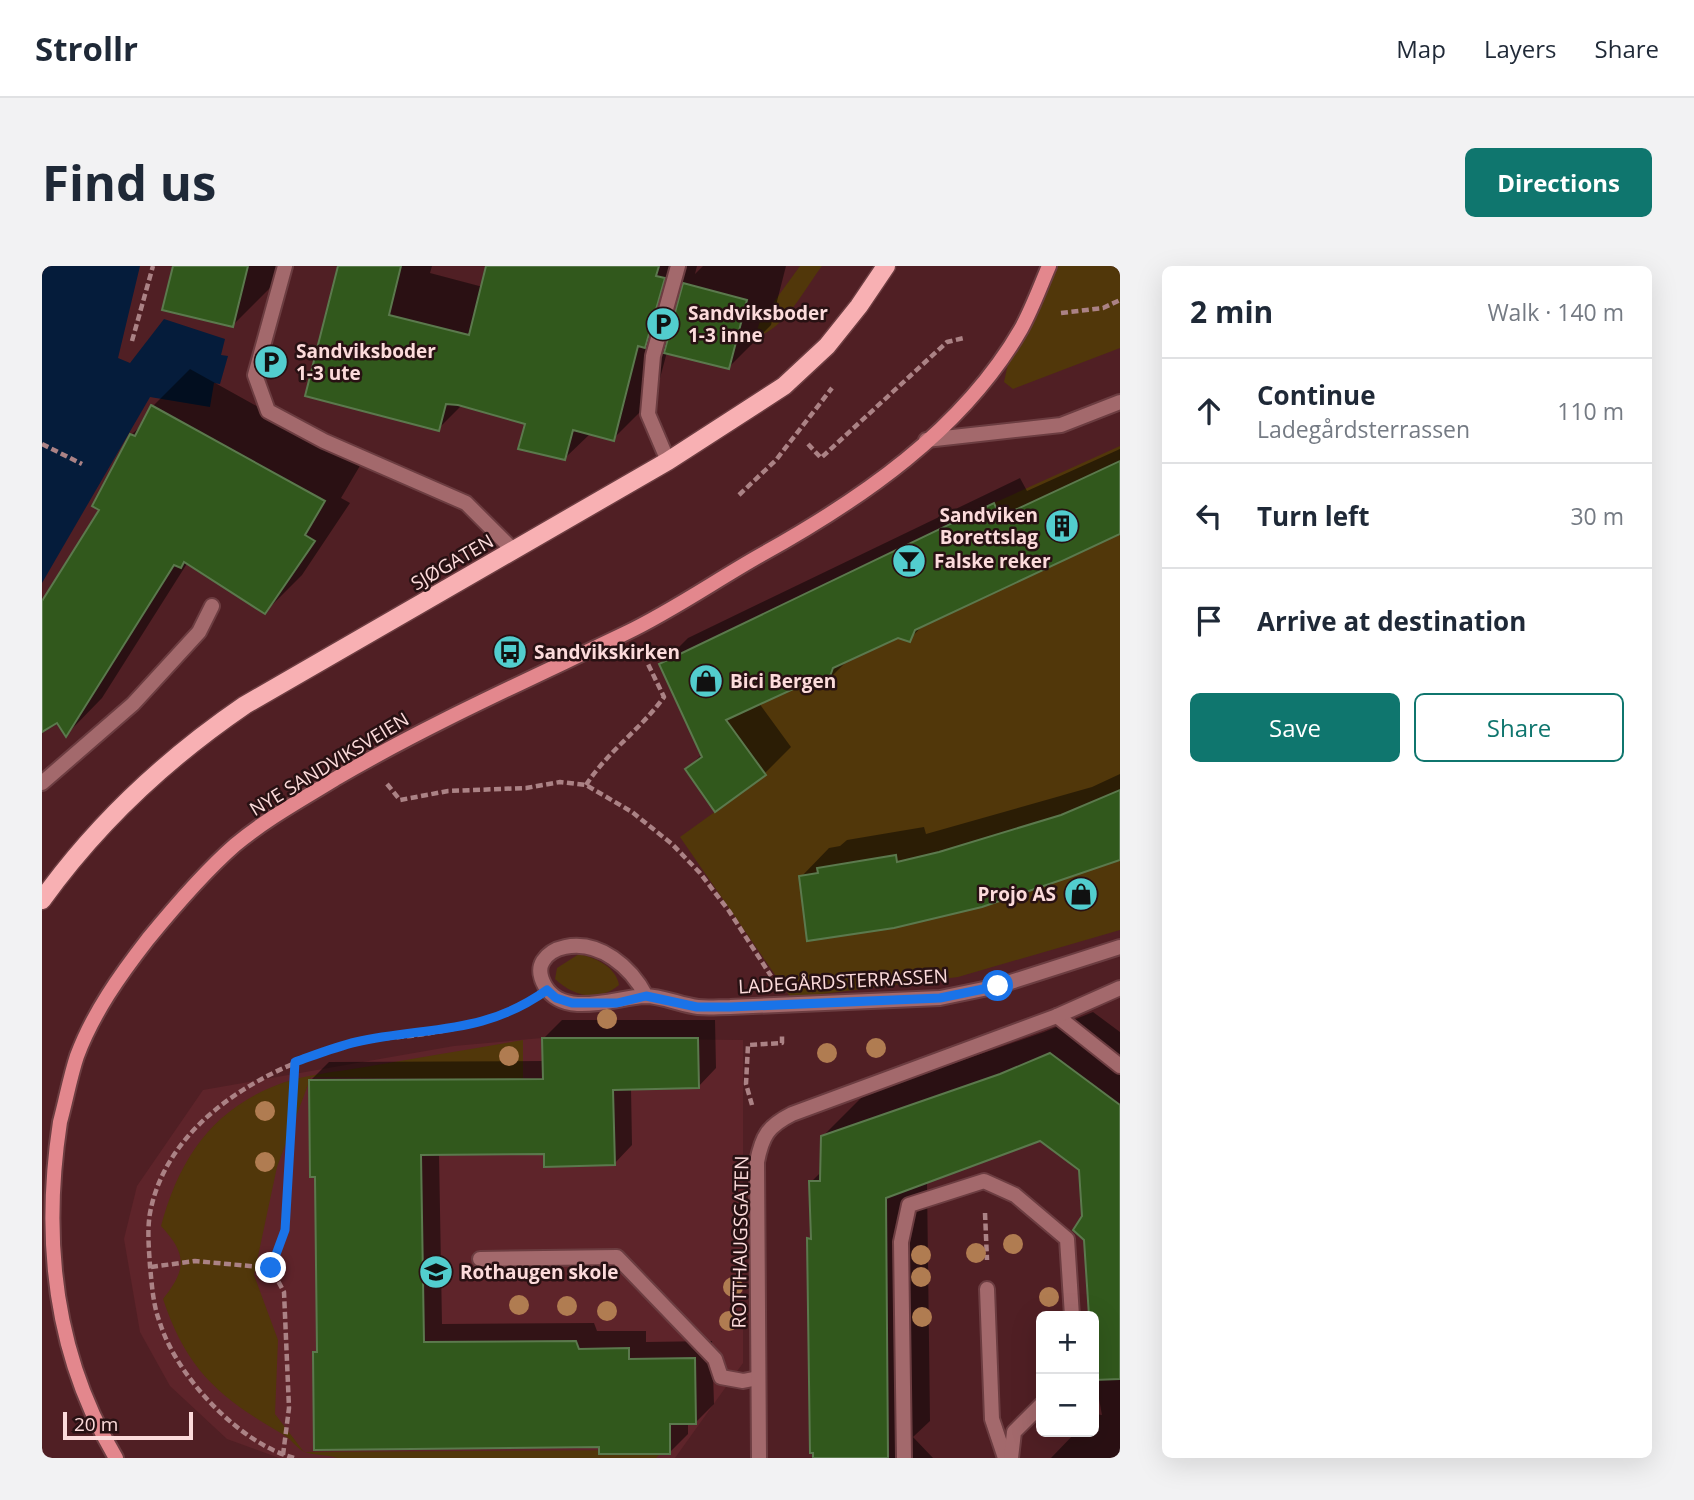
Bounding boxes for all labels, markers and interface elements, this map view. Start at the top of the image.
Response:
text: Strollr [35,26,138,71]
text: Map [1396,32,1446,65]
text: Layers [1484,32,1557,65]
text: Share [1595,32,1659,65]
button: Directions [1465,148,1652,217]
text: Find us [42,149,216,215]
text: 2 min [1190,291,1273,332]
text: Walk · 140 m [1487,296,1624,328]
place label: Sandviksboder 1-3 inne [688,300,828,348]
parking icon: Sandviksboder 1-3 inne [644,305,682,343]
place label: Sandviksboder 1-3 ute [296,338,436,386]
parking icon: Sandviksboder 1-3 ute [252,343,290,381]
text: Continue [1257,377,1376,413]
icon: ahead [1190,392,1228,430]
text: 110 m [1557,395,1624,427]
text: Ladegårdsterrassen [1257,413,1470,445]
icon: left [1190,497,1228,535]
text: Turn left [1257,498,1369,534]
text: 30 m [1570,500,1624,532]
place label: Sandviken Borettslag [939,502,1038,550]
building icon: Sandviken Borettslag [1043,507,1081,545]
street label: SJØGATEN [406,528,498,596]
bar icon: Falske reker [890,542,928,580]
place label: Falske reker [934,548,1051,574]
icon: arrive [1190,602,1228,640]
text: Arrive at destination [1257,603,1526,639]
bus stop icon: Sandvikskirken [491,633,529,671]
place label: Sandvikskirken [534,639,680,665]
shop icon: Bici Bergen [687,662,725,700]
place label: Bici Bergen [730,668,836,694]
button: Save [1190,693,1400,762]
button: Share [1414,693,1624,762]
street label: NYE SANDVIKSVEIEN [244,706,414,822]
shop icon: Projo AS [1062,875,1100,913]
place label: Projo AS [978,881,1056,907]
street label: LADEGÅRDSTERRASSEN [737,963,949,999]
route start [982,970,1013,1001]
street label: ROTTHAUGSGATEN [725,1155,755,1329]
route end [255,1252,286,1283]
school or university icon: Rothaugen skole [417,1253,455,1291]
place label: Rothaugen skole [460,1259,618,1285]
map controls [1036,1311,1099,1437]
button: + [1036,1311,1099,1374]
button: − [1036,1374,1099,1437]
scale bar [63,1409,192,1441]
text: 20 m [74,1411,118,1437]

